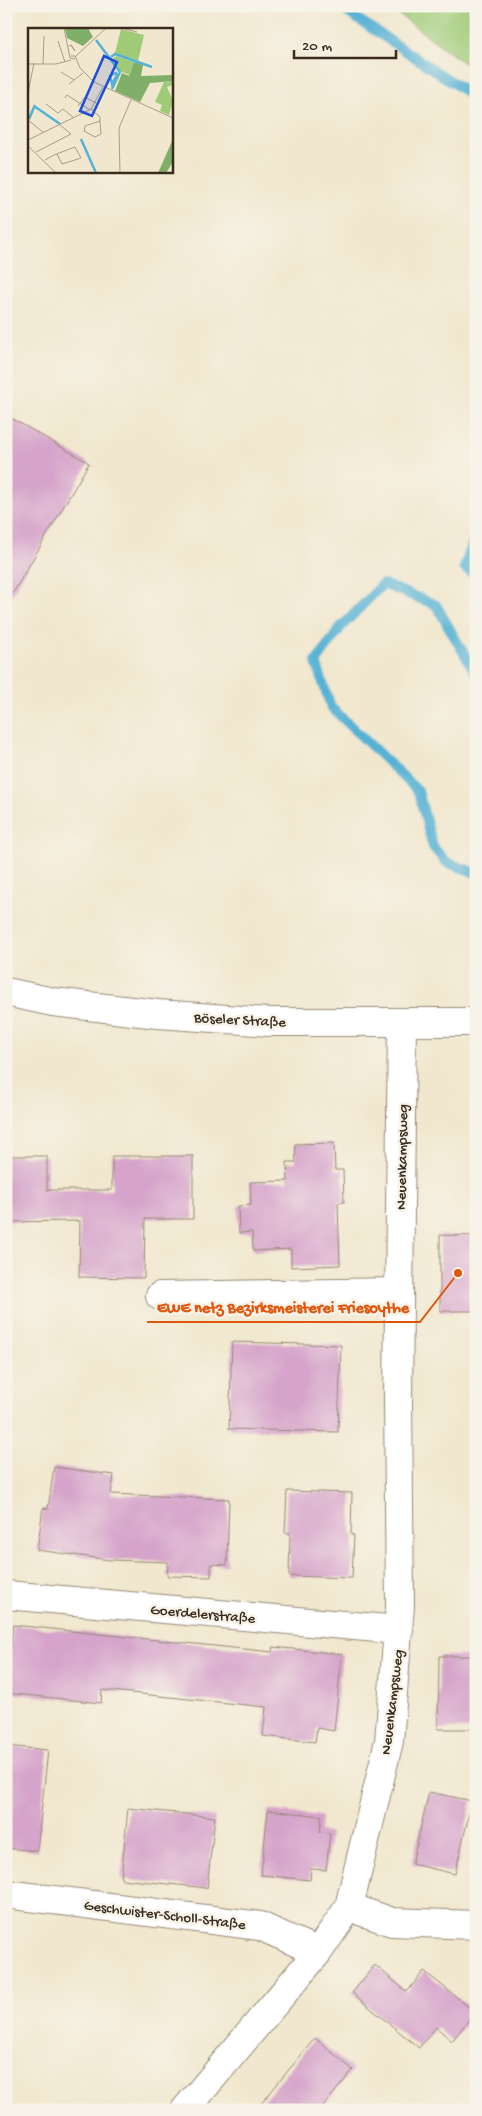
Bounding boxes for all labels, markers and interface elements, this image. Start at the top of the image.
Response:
inset map [28,28,172,172]
scale bar [294,28,397,60]
text: 20 m [302,38,332,56]
street label: Böseler Straße [192,1010,287,1032]
street label: Neuenkampsweg [393,1104,413,1210]
callout: EWE netz Bezirksmeisterei Friesoythe [147,1291,420,1322]
text: EWE netz Bezirksmeisterei Friesoythe [157,1300,410,1319]
street label: Goerdelerstraße [150,1601,256,1629]
street label: Neuenkampsweg [378,1649,408,1756]
street label: Geschwister-Scholl-Straße [83,1897,247,1935]

